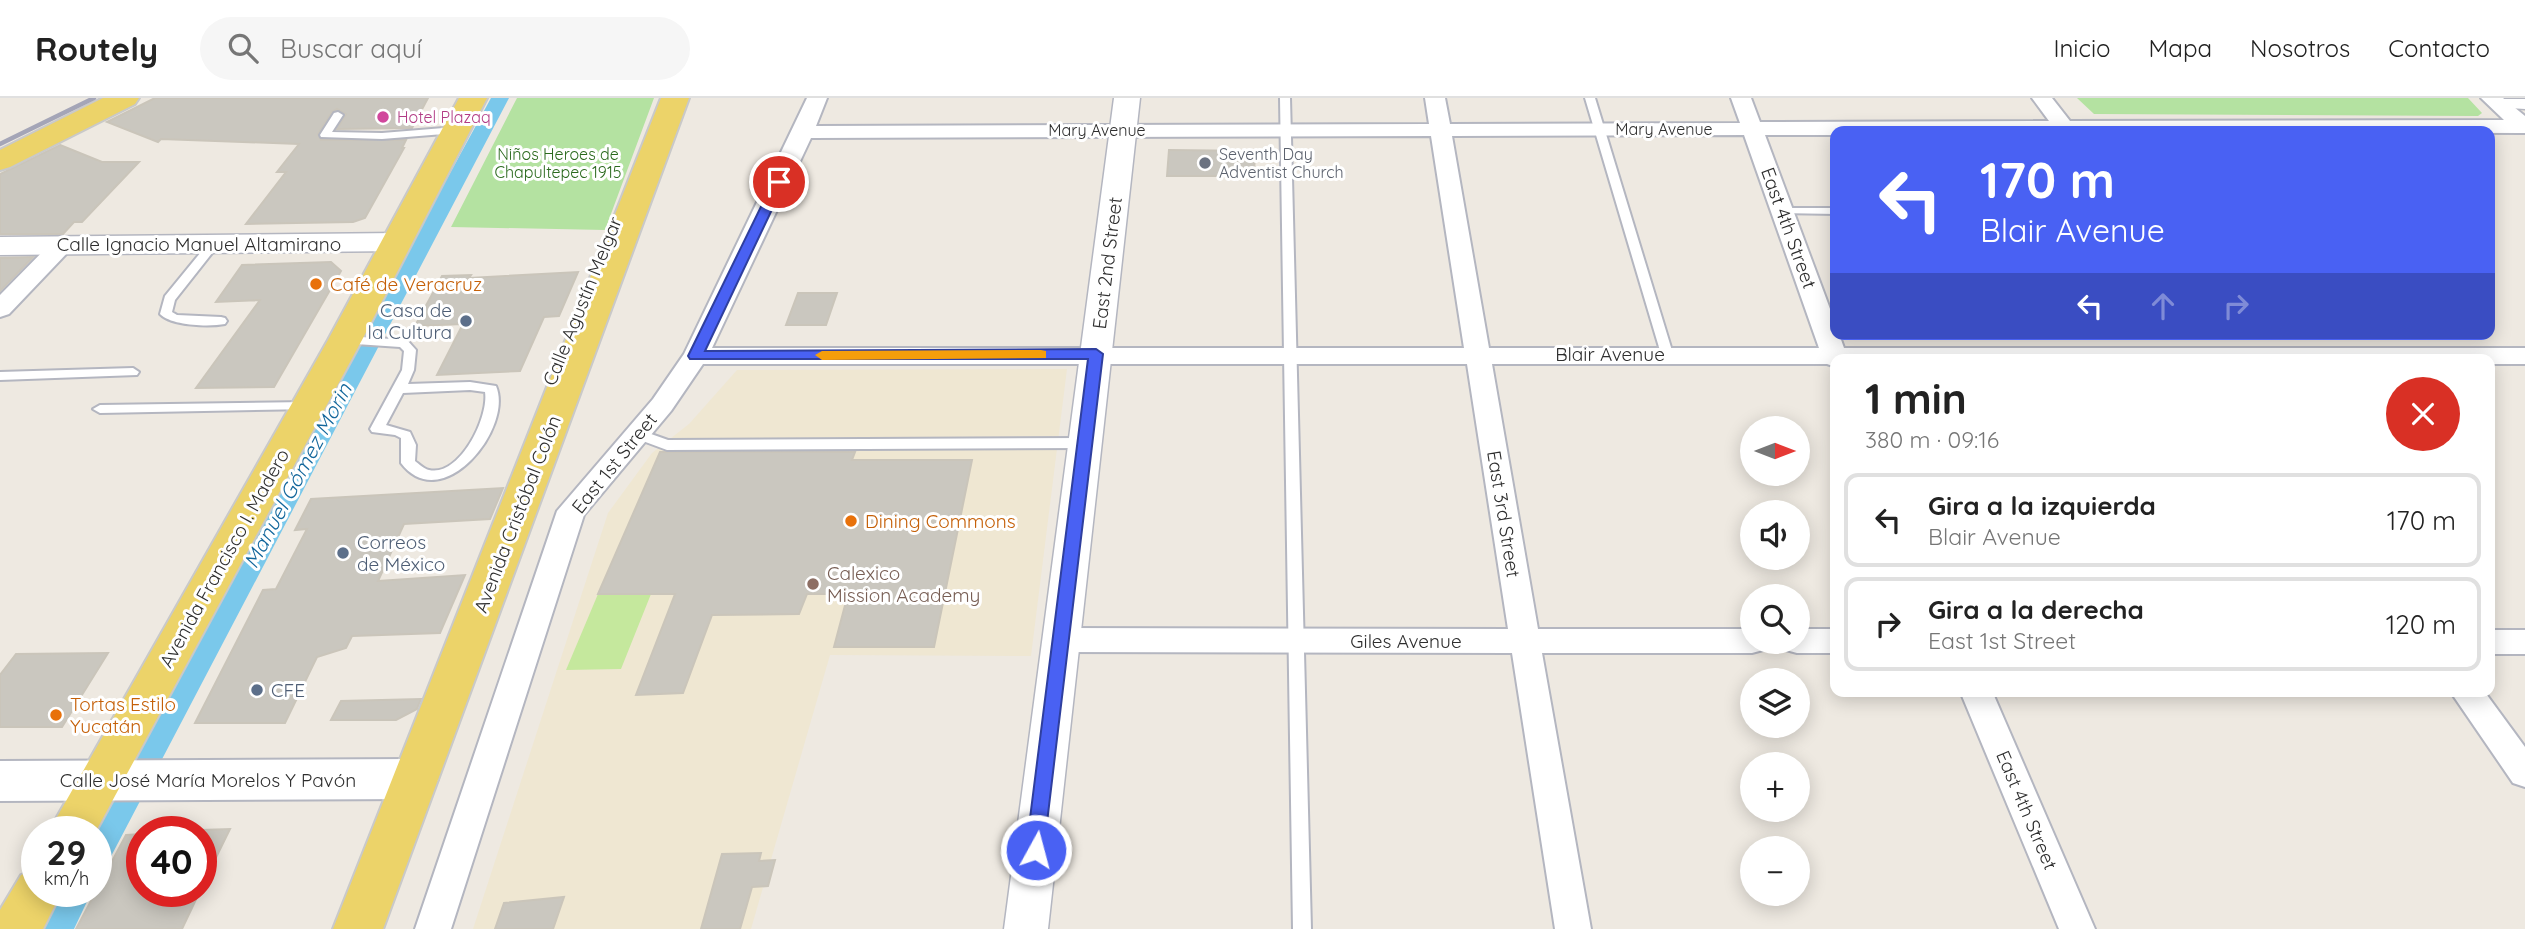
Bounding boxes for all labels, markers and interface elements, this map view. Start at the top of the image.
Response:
search box [200,17,690,80]
text: Routely [35,28,158,69]
icon: search [224,29,262,67]
text: Buscar aquí [280,32,422,65]
text: Inicio [2053,33,2111,63]
text: Mapa [2149,33,2212,63]
text: Nosotros [2250,33,2350,63]
text: Contacto [2388,33,2490,63]
place label: Hotel Plazaq [397,107,491,127]
marker: Hotel Plazaq [375,109,391,125]
street label: Mary Avenue [1615,119,1713,139]
street label: Mary Avenue [1048,120,1146,140]
park label: Niños Heroes de Chapultepec 1915 [494,144,622,182]
place label: Seventh Day Adventist Church [1219,144,1344,182]
text: 170 m [1980,149,2115,210]
pin [749,152,809,212]
icon: left [1865,154,1956,245]
marker: Seventh Day Adventist Church [1197,155,1213,171]
icon: arrive [760,163,798,201]
street label: East 4th Street [1756,164,1822,292]
street label: East 2nd Street [1087,196,1127,330]
text: Blair Avenue [1980,210,2165,250]
street label: Calle Agustín Melgar [537,212,627,389]
street label: Calle Ignacio Manuel Altamirano [57,232,341,256]
place label: Café de Veracruz [330,272,482,296]
marker: Café de Veracruz [308,276,324,292]
icon: left [2071,287,2109,325]
icon: ahead [2144,287,2182,325]
icon: right [2217,287,2255,325]
place label: Casa de la Cultura [368,298,452,344]
marker: Casa de la Cultura [458,313,474,329]
street label: Blair Avenue [1555,342,1665,366]
text: 1 min [1865,372,1967,425]
button: close [2386,377,2460,451]
water label: Manuel Gómez Morin [237,378,357,572]
street label: East 1st Street [566,408,662,518]
street label: Avenida Cristóbal Colón [468,412,566,616]
north arrow [1740,416,1810,486]
map controls [1740,416,1810,906]
text: 380 m · 09:16 [1865,425,1999,454]
street label: Avenida Francisco I. Madero [154,444,294,672]
street label: East 3rd Street [1482,449,1526,579]
text: Gira a la izquierda [1928,489,2156,522]
button: sound [1740,500,1810,570]
icon: left [1869,501,1907,539]
text: 170 m [2387,504,2456,537]
place label: Dining Commons [865,509,1016,533]
marker: Dining Commons [843,513,859,529]
text: Blair Avenue [1928,522,2061,551]
place label: Correos de México [357,530,445,576]
marker: Correos de México [335,545,351,561]
place label: Calexico Mission Academy [827,561,980,607]
marker: Calexico Mission Academy [805,576,821,592]
button: search [1740,584,1810,654]
text: Gira a la derecha [1928,593,2144,626]
icon: right [1869,605,1907,643]
text: 120 m [2386,608,2456,641]
text: East 1st Street [1928,626,2076,655]
street label: Giles Avenue [1350,629,1462,653]
button: layers [1740,668,1810,738]
place label: CFE [271,678,305,702]
marker: CFE [249,682,265,698]
place label: Tortas Estilo Yucatán [70,692,176,738]
marker: Tortas Estilo Yucatán [48,707,64,723]
street label: East 4th Street [1991,747,2063,873]
button: + [1740,752,1810,822]
street label: Calle José María Morelos Y Pavón [60,768,356,792]
position arrow [999,813,1073,887]
speed limit sign: 40 [126,816,217,907]
text: 29 [47,830,86,874]
button: − [1740,836,1810,906]
text: km/h [44,867,89,890]

